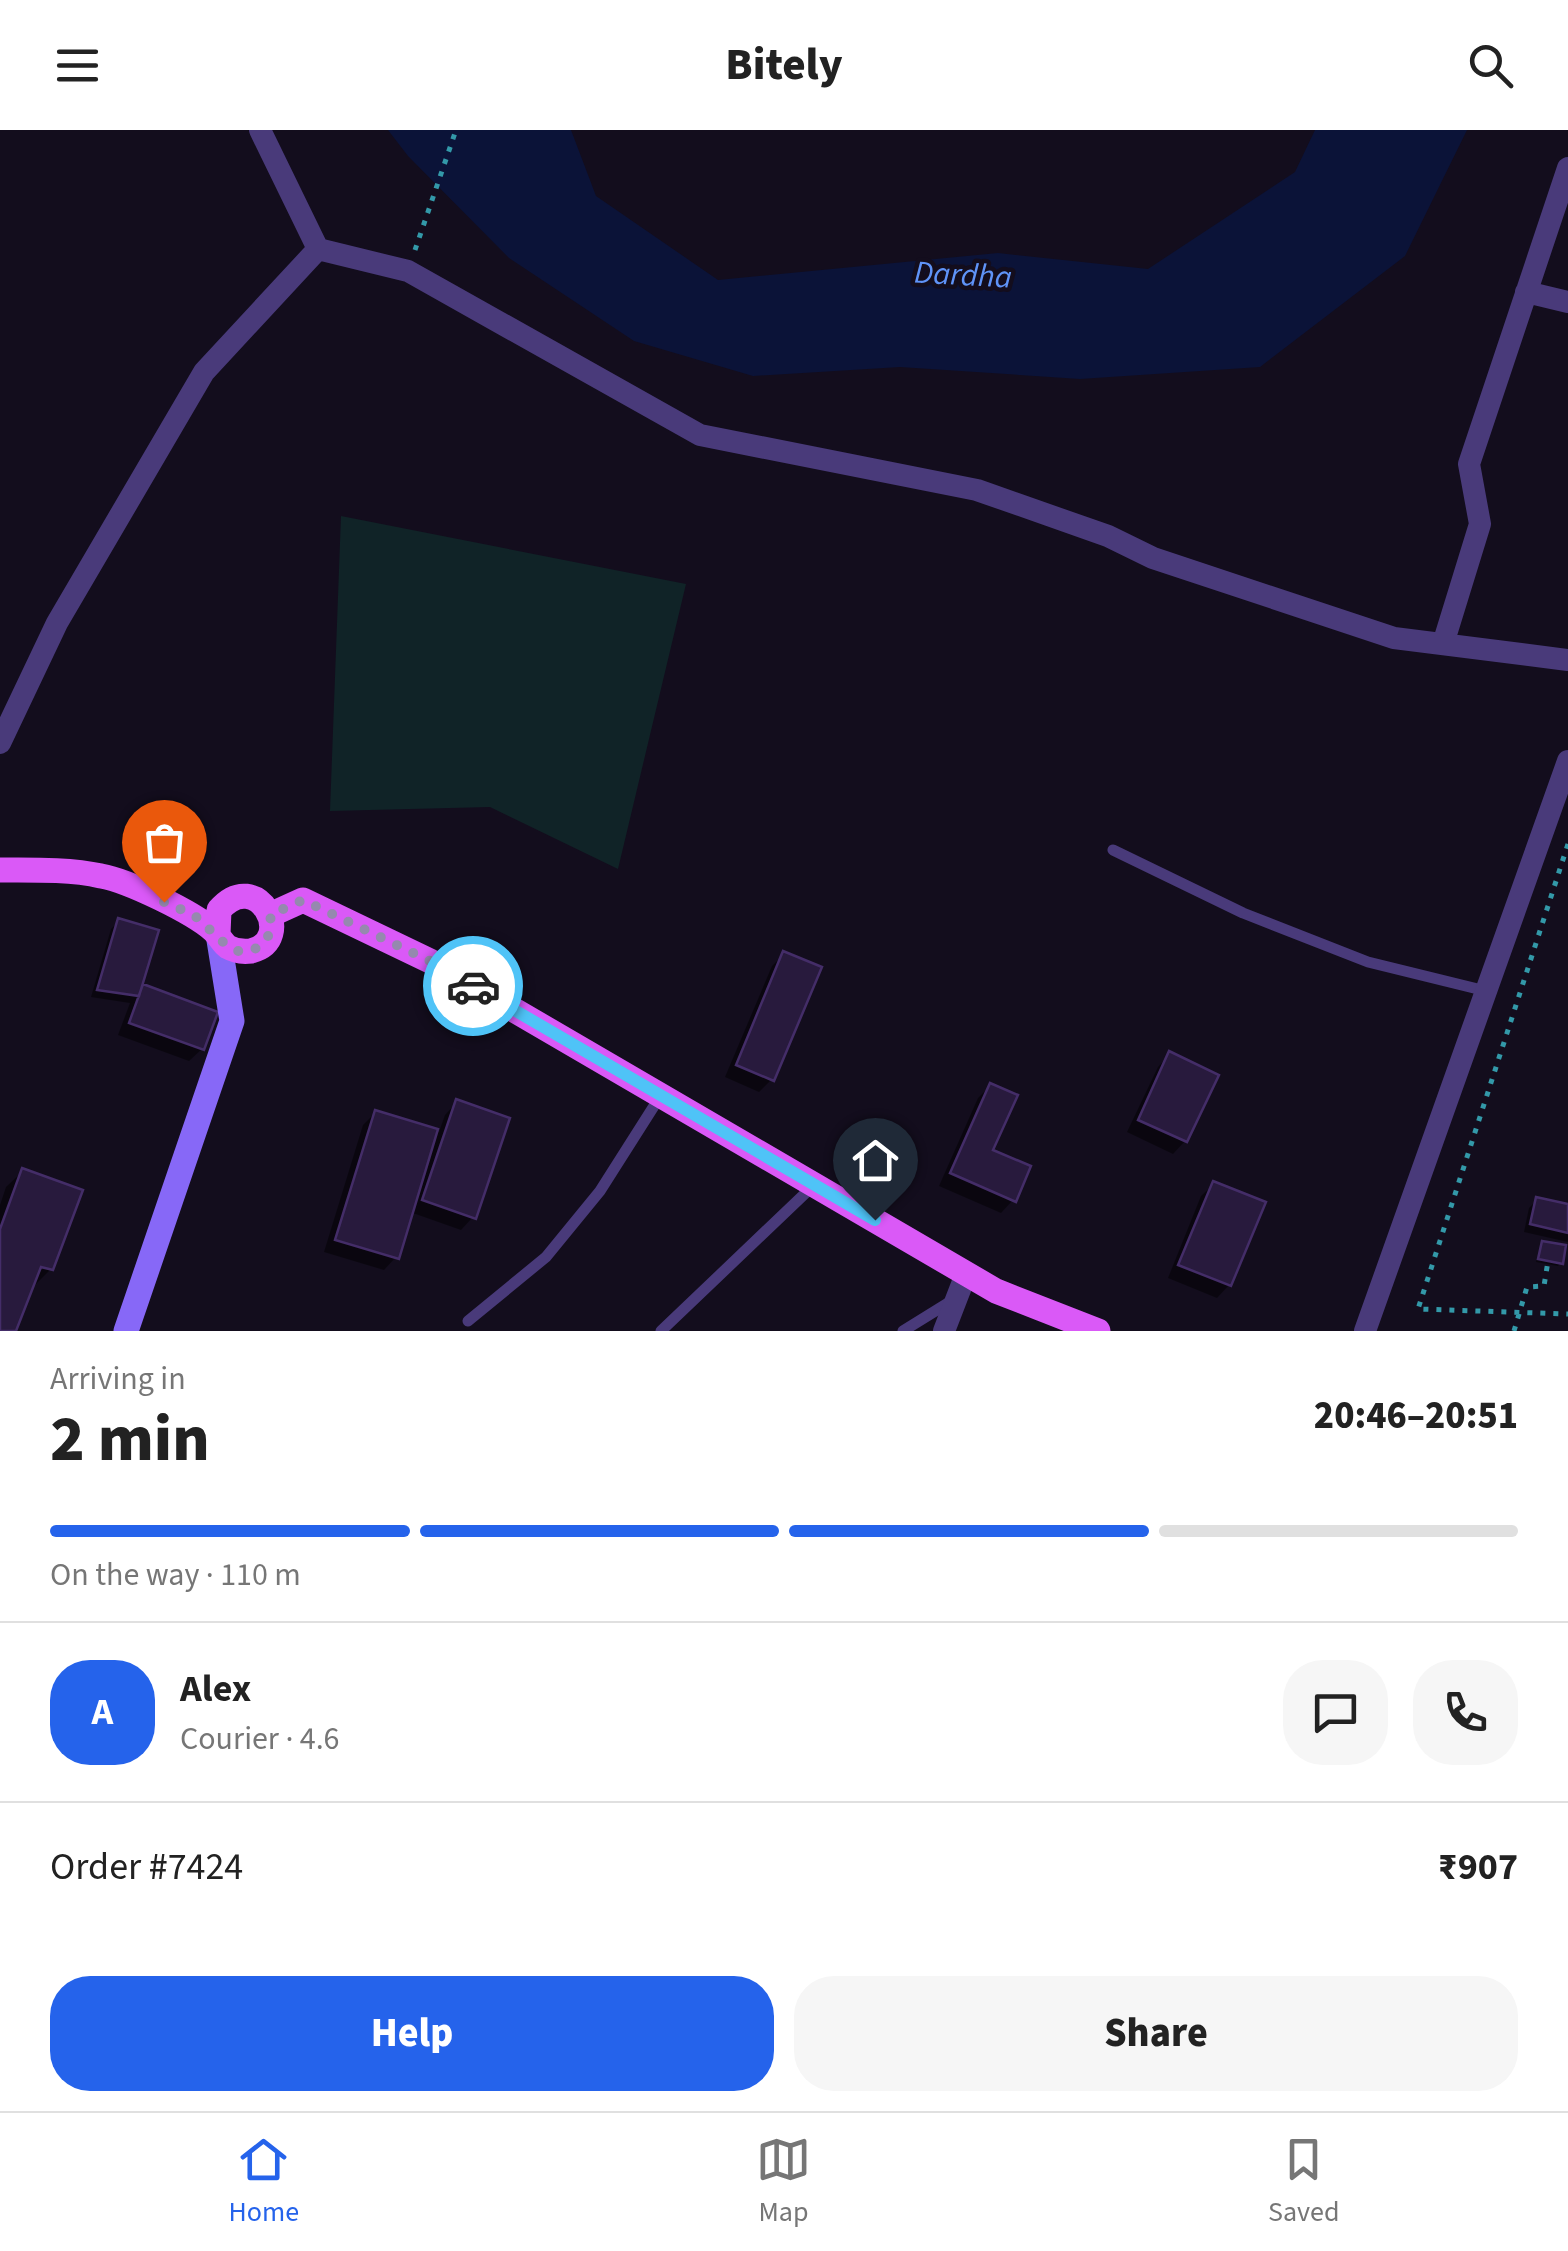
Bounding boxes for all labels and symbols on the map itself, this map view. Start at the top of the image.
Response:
water label: Dardha [913,249,1013,301]
pin [122,800,207,903]
courier [423,936,523,1036]
pin [833,1118,918,1221]

